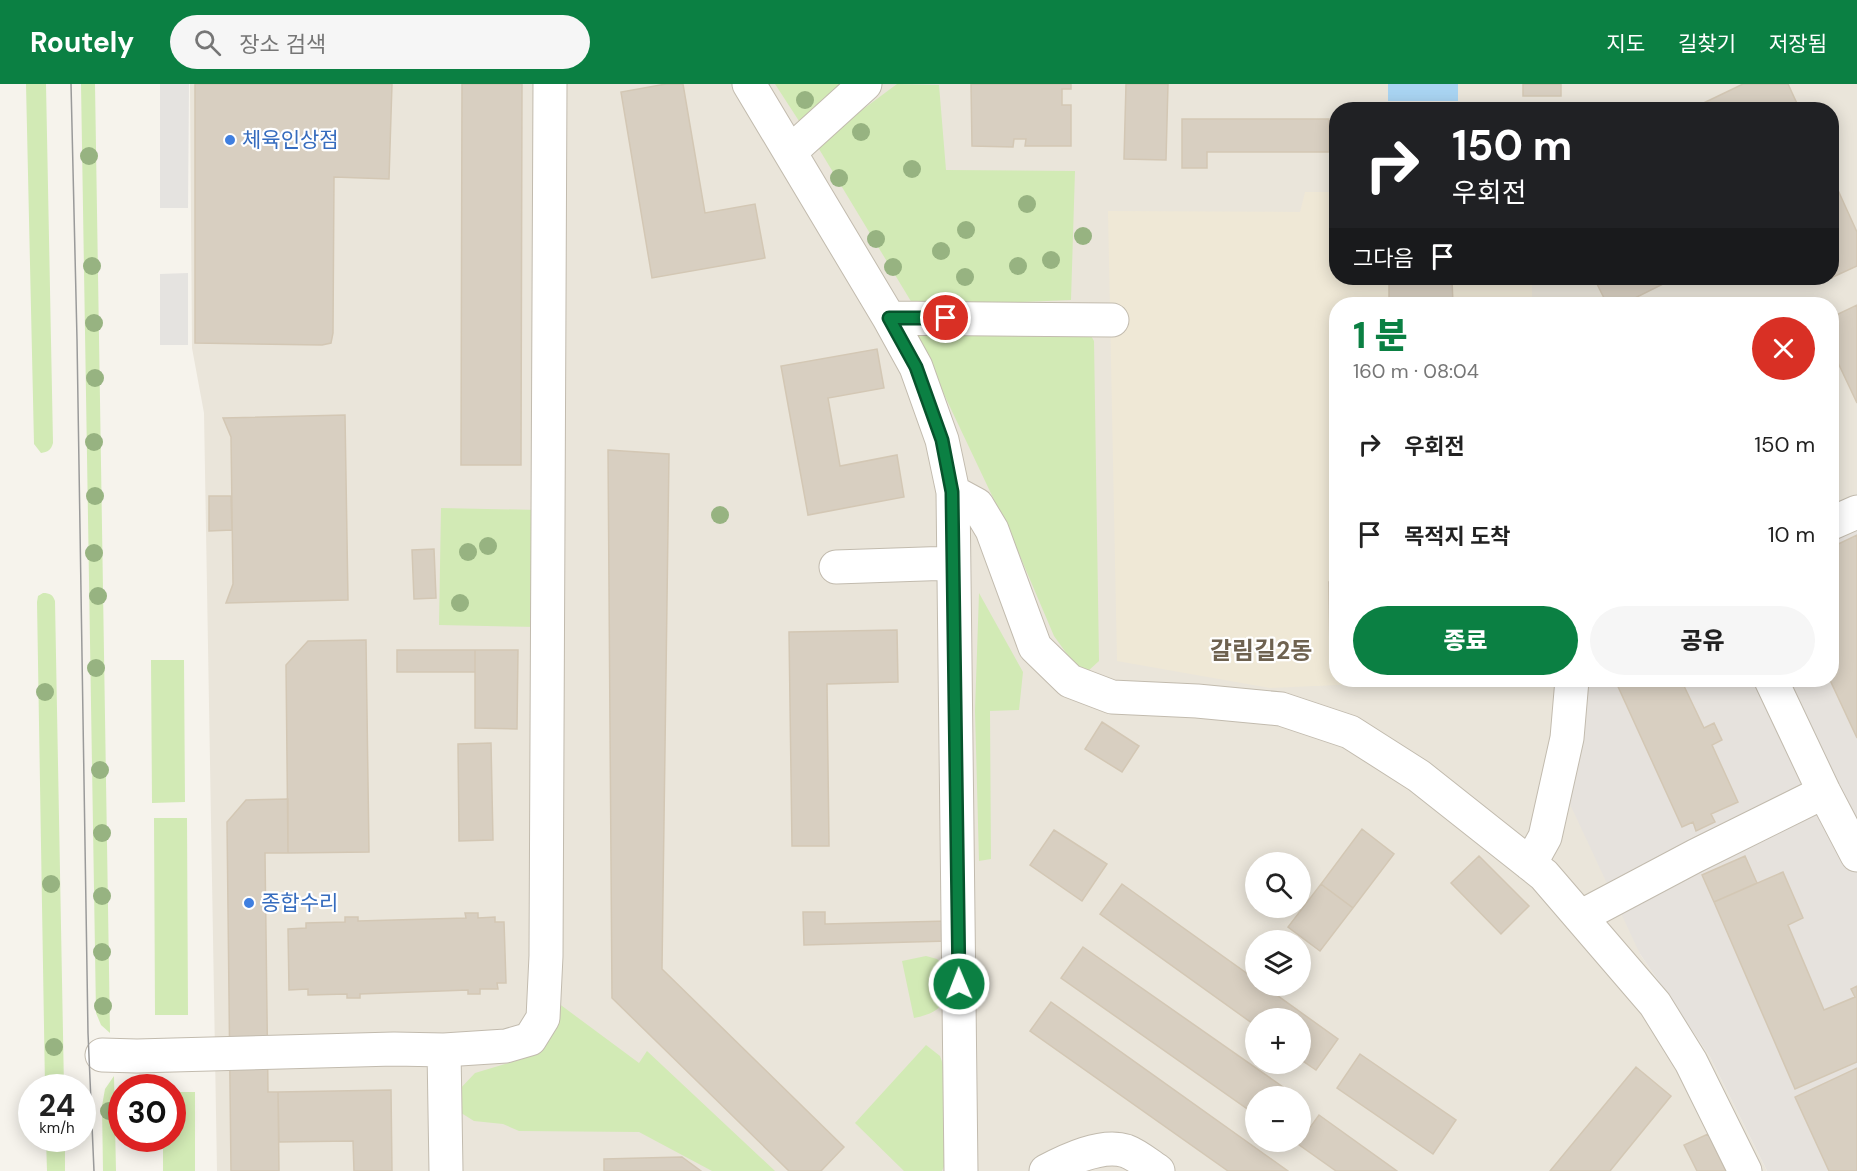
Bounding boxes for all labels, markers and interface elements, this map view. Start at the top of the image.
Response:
search box [170,15,590,69]
text: Routely [30,24,134,61]
icon: search [191,26,224,59]
text: 장소 검색 [239,30,326,59]
text: 지도 [1606,30,1645,58]
text: 길찾기 [1678,30,1736,58]
text: 저장됨 [1769,30,1827,58]
text: 150 m [1452,118,1572,173]
place label: 체육인상점 [242,126,339,154]
icon: right [1353,126,1431,204]
marker: 체육인상점 [223,133,237,147]
text: 우회전 [1452,175,1527,210]
icon: arrive [1426,240,1459,273]
text: 그다음 [1353,244,1414,273]
pin [920,292,971,343]
icon: arrive [929,301,962,334]
text: 1 분 [1353,312,1408,359]
button: close [1752,317,1815,380]
text: 160 m · 08:04 [1353,358,1479,384]
icon: right [1353,428,1386,461]
text: 150 m [1754,430,1815,459]
text: 우회전 [1404,432,1465,461]
icon: arrive [1353,518,1386,551]
text: 10 m [1768,520,1815,549]
text: 목적지 도착 [1404,522,1510,551]
button: 종료 [1353,606,1578,675]
button: 공유 [1590,606,1815,675]
district label: 갈림길2동 [1210,635,1312,666]
map controls [1245,852,1311,1152]
button: search [1245,852,1311,918]
place label: 종합수리 [261,889,338,917]
marker: 종합수리 [242,896,256,910]
button: layers [1245,930,1311,996]
position arrow [927,952,991,1016]
button: + [1245,1008,1311,1074]
speed limit sign: 30 [108,1074,186,1152]
text: 24 [39,1086,75,1125]
button: − [1245,1086,1311,1152]
text: km/h [39,1118,75,1138]

